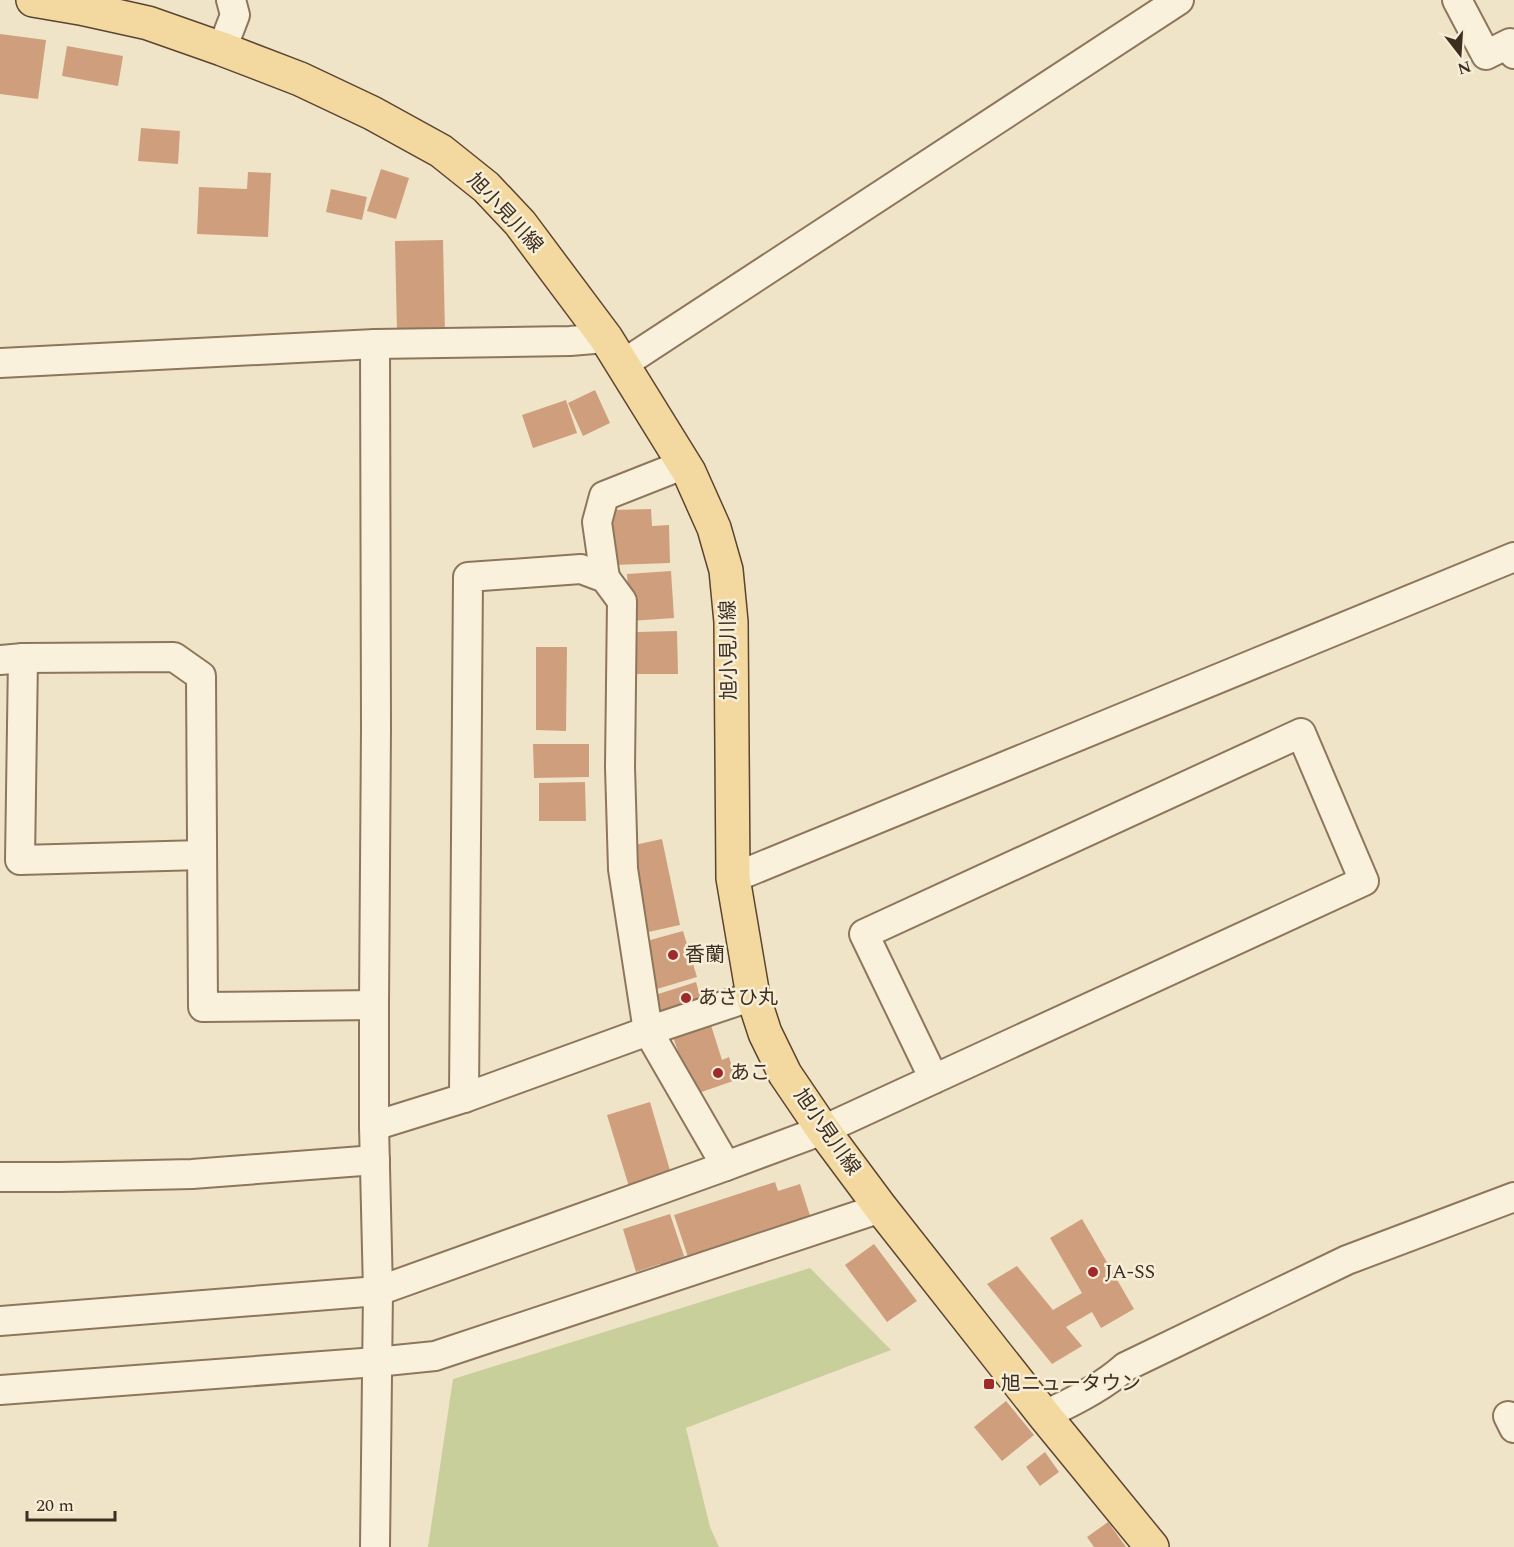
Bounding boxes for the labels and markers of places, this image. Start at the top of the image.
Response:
place label: 香蘭 [685,940,725,970]
marker: 香蘭 [666,948,680,962]
place label: あさひ丸 [698,983,778,1013]
marker: あさひ丸 [679,991,693,1005]
place label: あこ [730,1058,770,1088]
marker: あこ [711,1066,725,1080]
place label: JA-SS [1105,1257,1155,1287]
marker: JA-SS [1086,1265,1100,1279]
place label: 旭ニュータウン [1001,1369,1141,1399]
marker: 旭ニュータウン [982,1377,996,1391]

